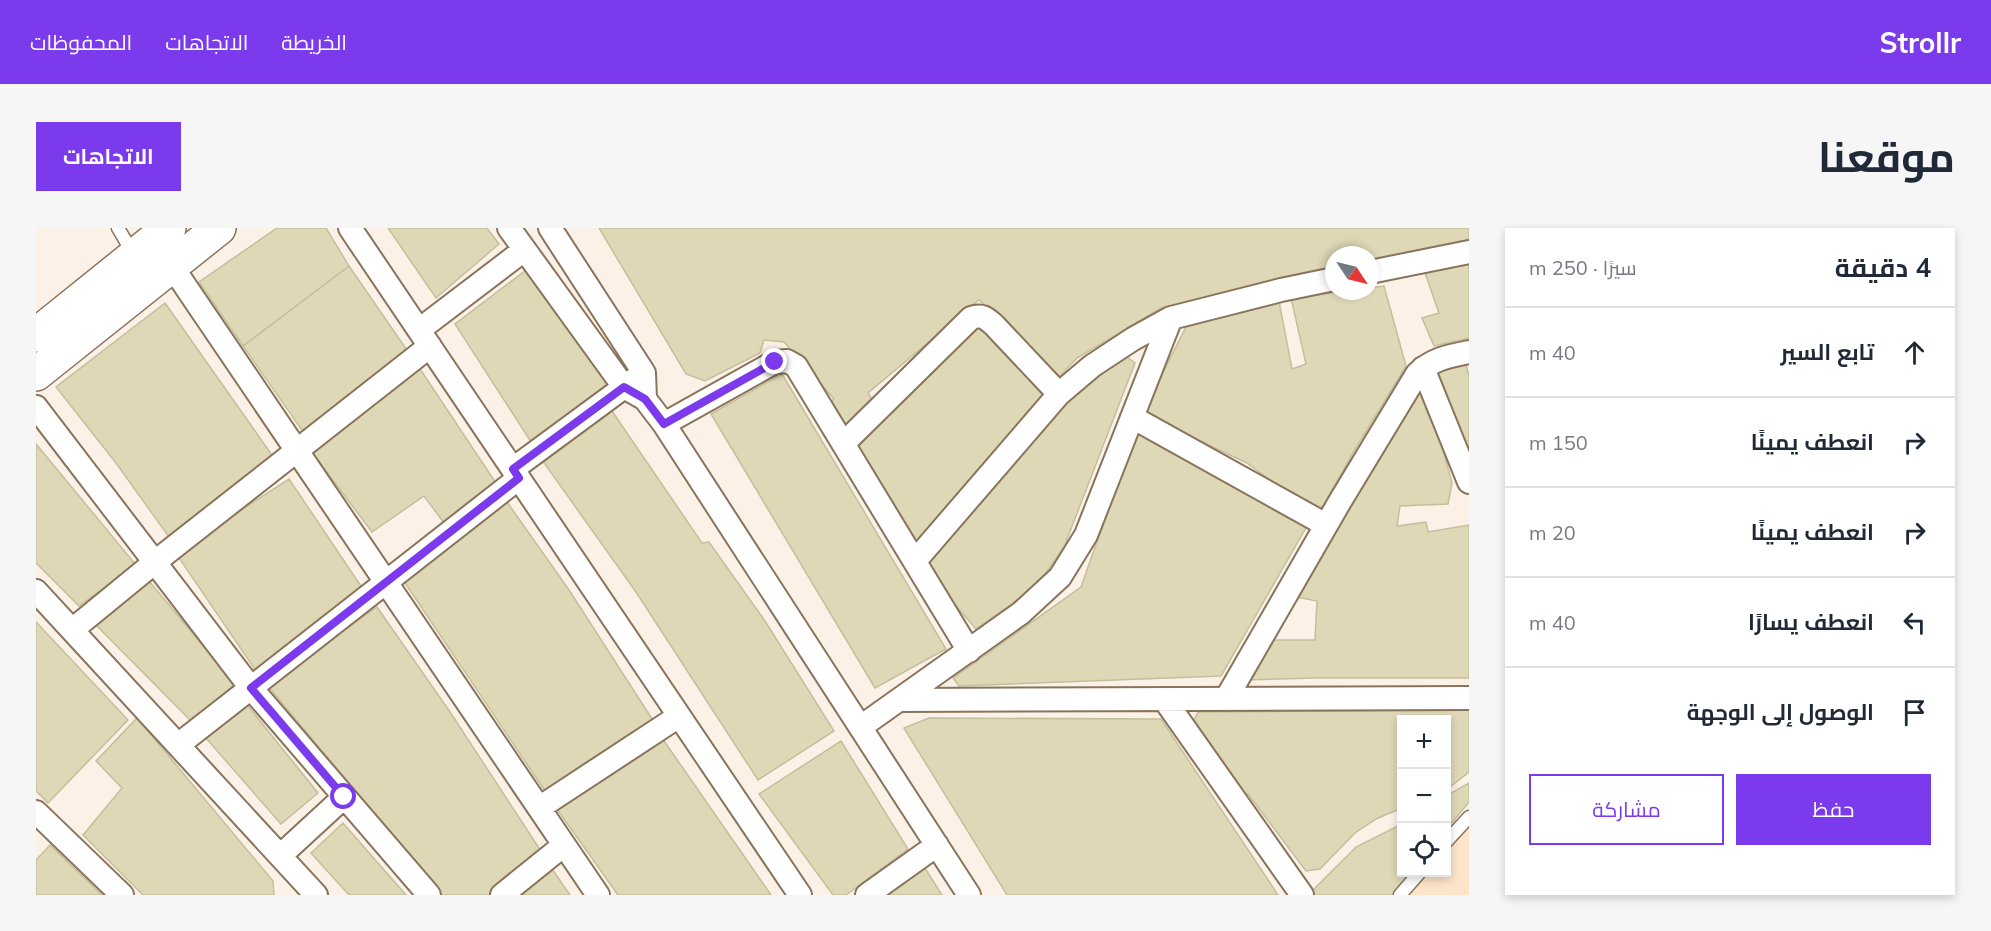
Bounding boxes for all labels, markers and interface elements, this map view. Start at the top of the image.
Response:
text: Strollr [1879,25,1961,60]
text: المحفوظات [30,29,132,55]
text: الاتجاهات [165,29,248,55]
text: الخريطة [281,29,347,55]
button: الاتجاهات [36,122,181,191]
text: موقعنا [1818,130,1955,183]
north arrow [1325,246,1379,300]
text: 4 دقيقة [1835,251,1931,284]
text: سيرًا · 250 m [1529,255,1637,280]
icon: ahead [1898,336,1931,369]
text: تابع السير [1780,338,1874,366]
text: 40 m [1529,340,1576,365]
route end [761,348,787,374]
icon: right [1898,426,1931,459]
text: انعطف يمينًا [1751,428,1874,456]
text: 150 m [1529,430,1588,455]
icon: right [1898,516,1931,549]
text: انعطف يمينًا [1751,518,1874,546]
text: 20 m [1529,520,1576,545]
icon: left [1898,606,1931,639]
text: انعطف يسارًا [1748,608,1874,636]
text: 40 m [1529,610,1576,635]
icon: arrive [1898,696,1931,729]
text: الوصول إلى الوجهة [1687,698,1874,726]
map controls [1397,715,1451,877]
button: + [1397,715,1451,769]
button: − [1397,769,1451,823]
button: مشاركة [1529,774,1724,845]
button: حفظ [1736,774,1931,845]
route start [330,783,356,809]
button: locate [1397,823,1451,877]

